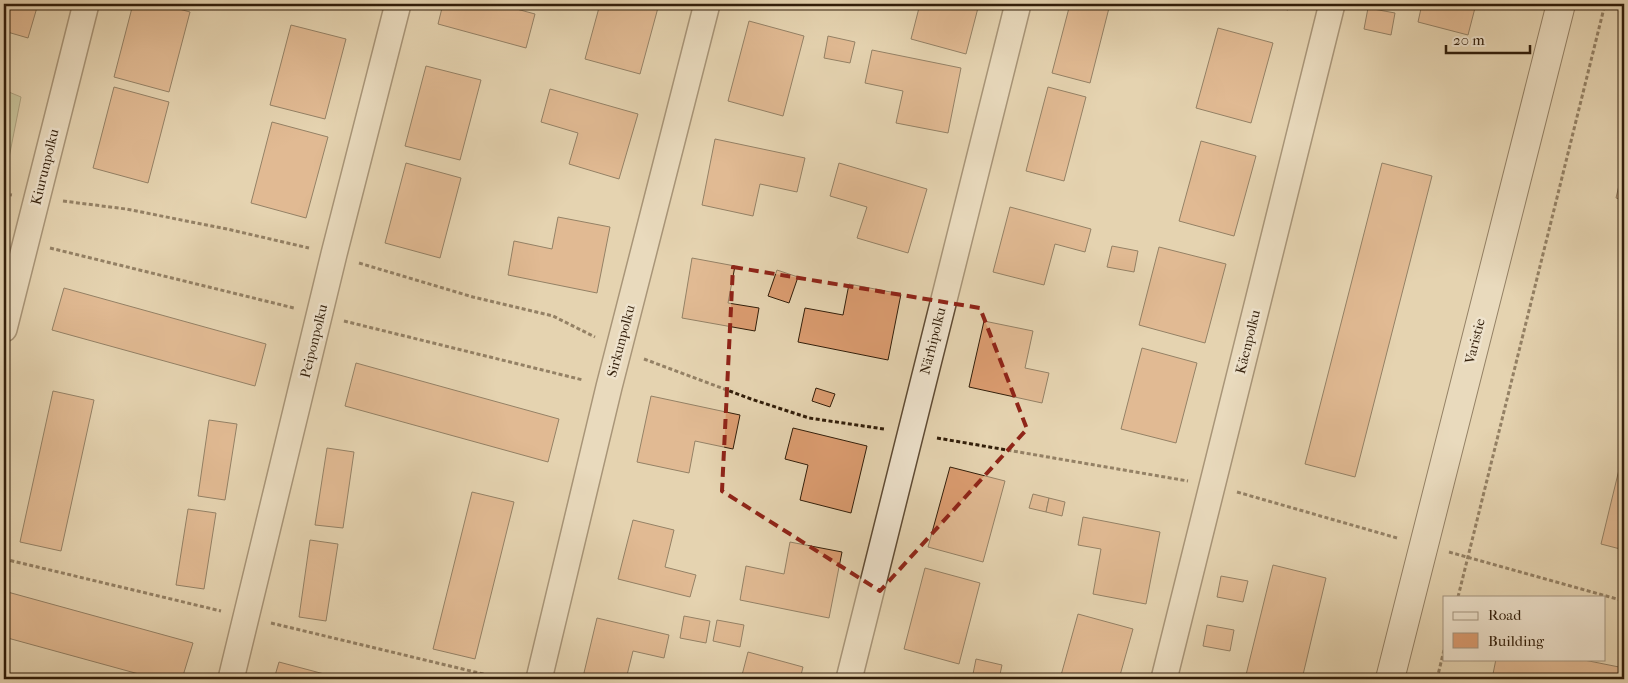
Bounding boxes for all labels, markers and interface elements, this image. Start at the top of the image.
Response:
scale bar [1446,22,1529,54]
text: 20 m [1453,31,1485,49]
street label: Kiurunpolku [27,127,63,207]
street label: Peiponpolku [297,302,331,380]
street label: Sirkunpolku [603,303,639,379]
street label: Närhipolku [916,306,950,376]
street label: Käenpolku [1232,308,1264,376]
street label: Varistie [1461,317,1489,366]
legend [1443,596,1606,660]
text: Road [1488,606,1522,624]
text: Building [1488,632,1545,650]

